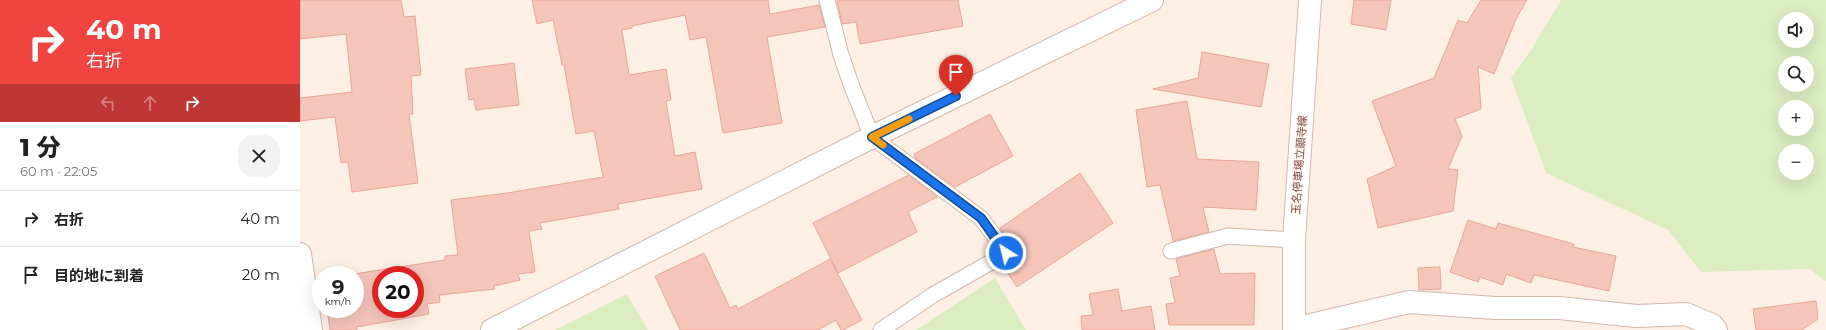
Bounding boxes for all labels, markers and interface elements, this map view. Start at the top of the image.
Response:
text: 40 m [86,12,162,46]
map controls [1778,12,1814,180]
button: sound [1778,12,1814,48]
icon: right [20,16,72,68]
text: 右折 [86,50,122,72]
pin [939,55,973,96]
button: search [1778,56,1814,92]
icon: arrive [945,61,967,83]
icon: left [97,92,119,114]
icon: ahead [139,92,161,114]
icon: right [181,92,203,114]
button: + [1778,100,1814,136]
street label: 玉名停車場立願寺線 [1289,115,1309,215]
text: 1 分 [20,133,61,162]
button: close [238,135,280,177]
button: − [1778,144,1814,180]
text: 60 m · 22:05 [20,163,97,179]
icon: right [20,208,42,230]
text: 40 m [240,209,280,228]
text: 右折 [54,210,84,229]
position arrow [985,232,1027,274]
icon: arrive [20,264,42,286]
text: 20 m [242,265,280,284]
text: 目的地に到着 [54,266,144,285]
speed limit sign: 20 [372,266,424,318]
text: 9 [332,275,344,299]
text: km/h [325,295,351,308]

